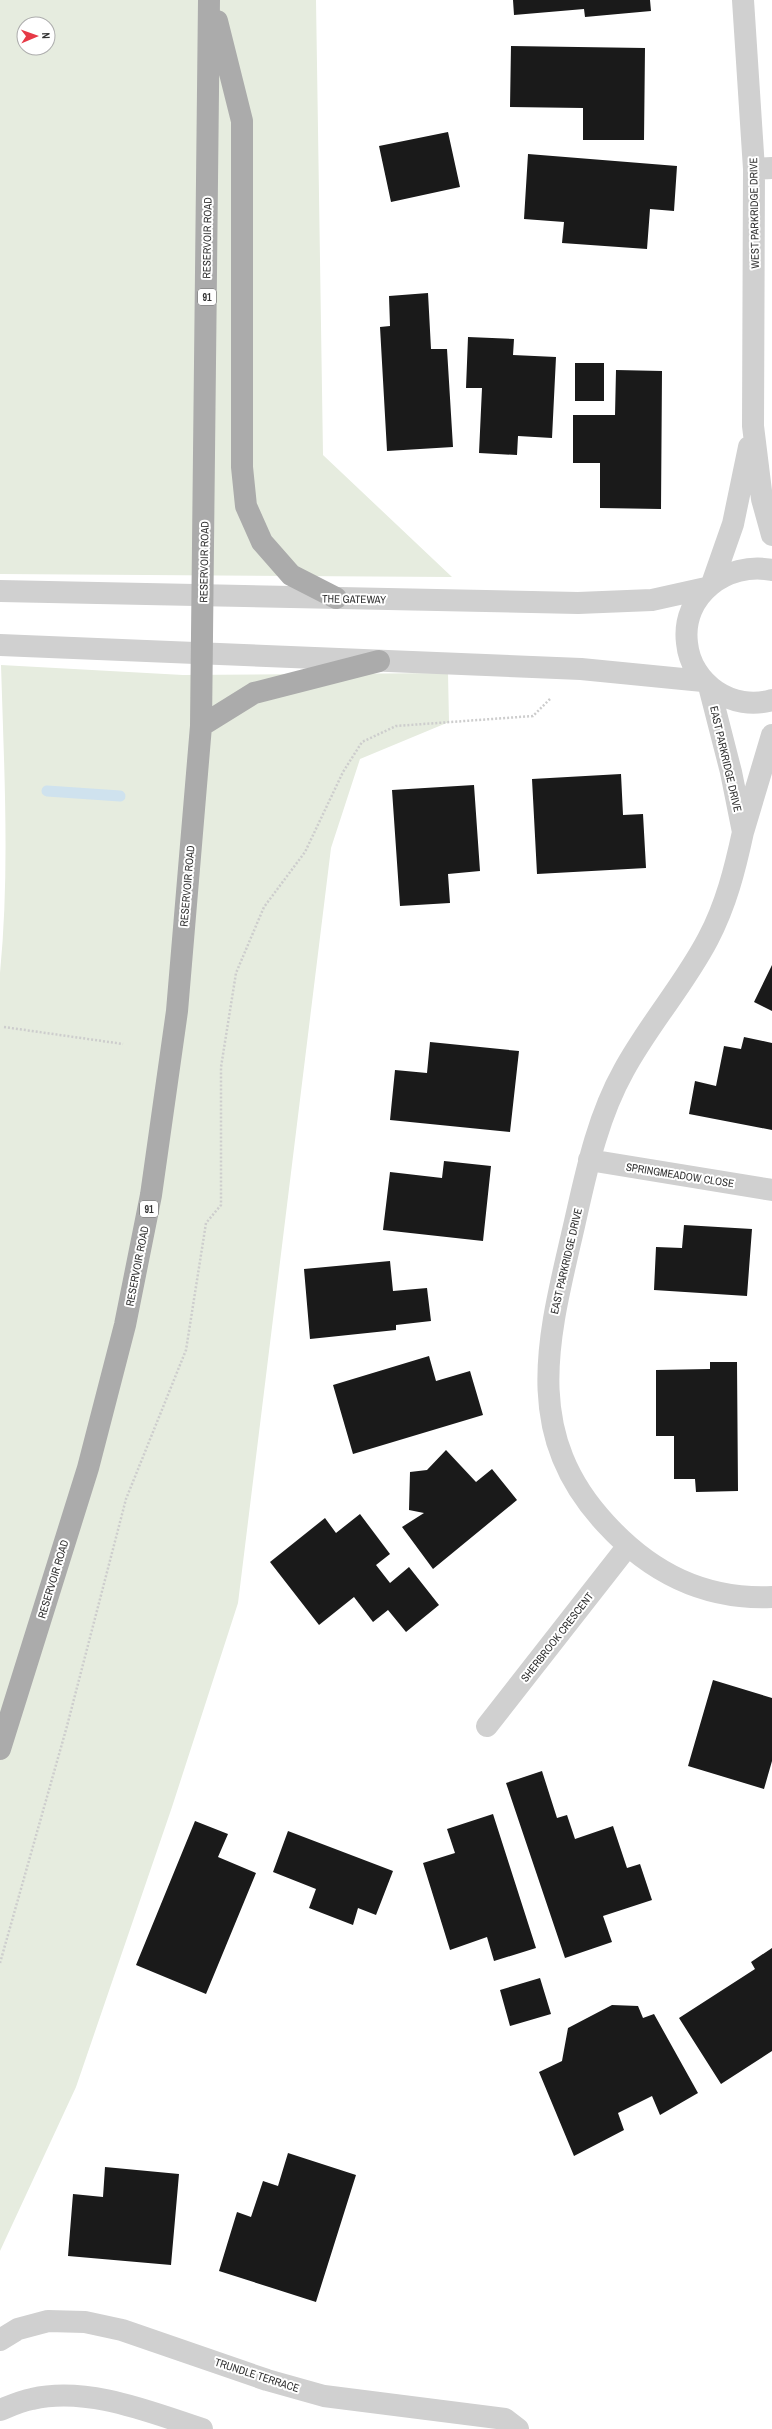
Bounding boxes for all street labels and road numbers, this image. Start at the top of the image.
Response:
street label: WEST PARKRIDGE DRIVE [746,157,762,269]
street label: RESERVOIR ROAD [199,197,215,279]
road number: 91 [198,289,216,305]
street label: RESERVOIR ROAD [196,521,212,603]
street label: THE GATEWAY [322,591,386,607]
street label: EAST PARKRIDGE DRIVE [707,705,745,813]
street label: RESERVOIR ROAD [176,845,198,927]
street label: SPRINGMEADOW CLOSE [625,1160,735,1190]
road number: 91 [140,1201,158,1217]
street label: EAST PARKRIDGE DRIVE [547,1207,585,1315]
street label: RESERVOIR ROAD [122,1225,152,1307]
street label: RESERVOIR ROAD [34,1538,72,1620]
street label: SHERBROOK CRESCENT [518,1589,597,1685]
street label: TRUNDLE TERRACE [213,2355,301,2395]

